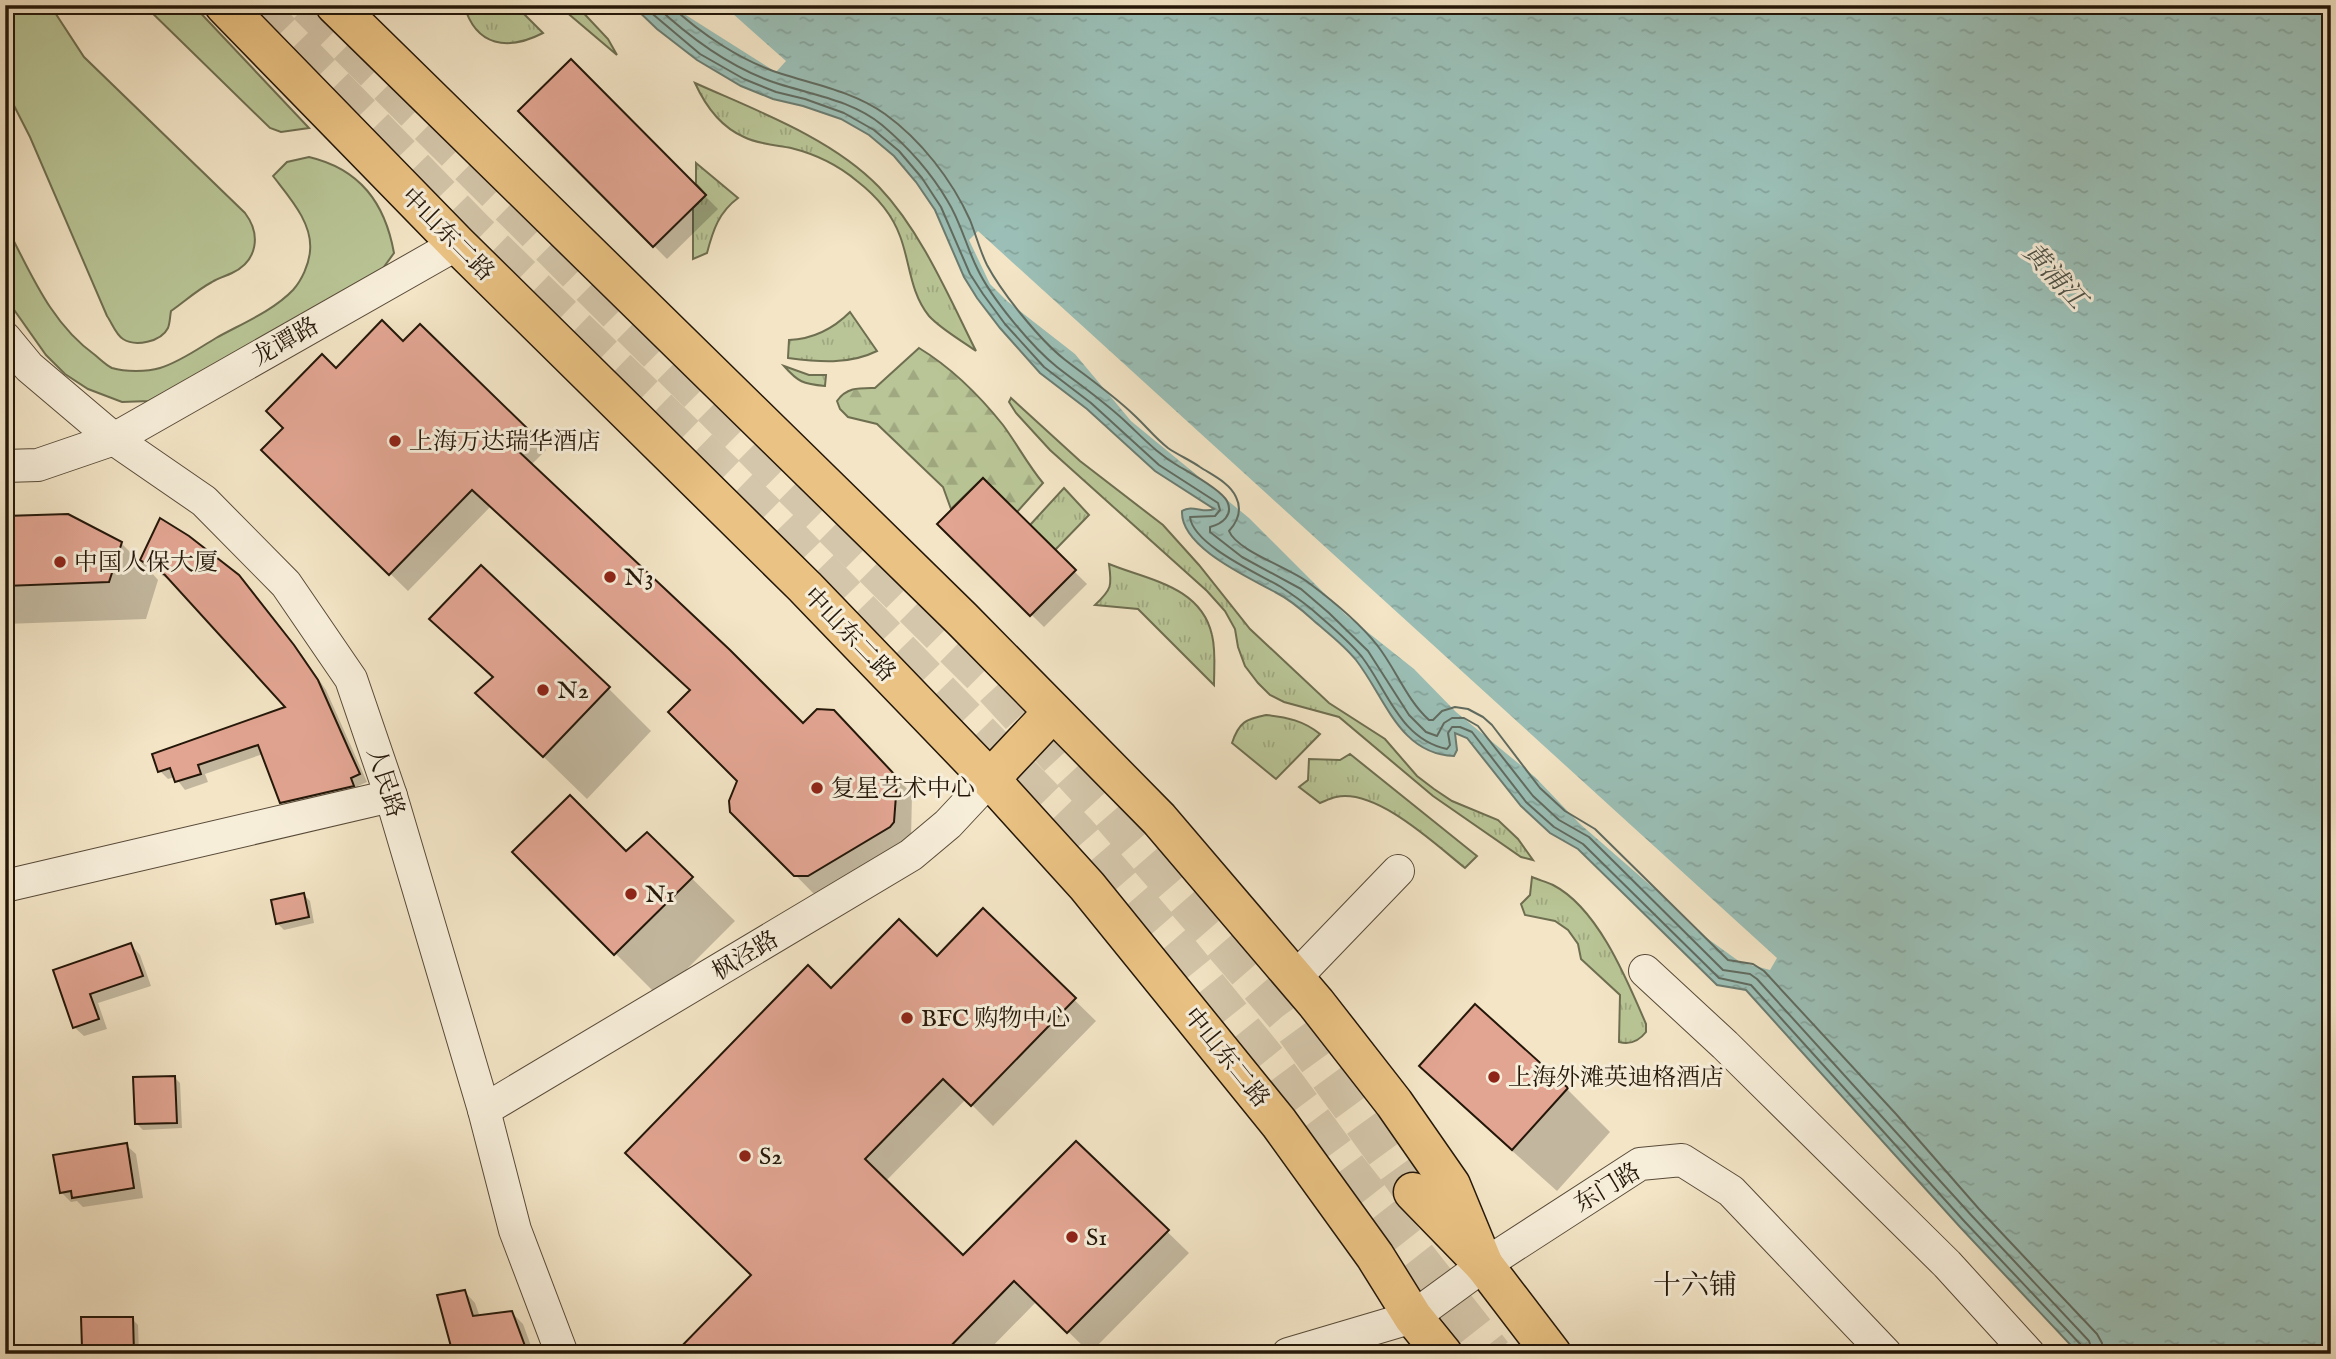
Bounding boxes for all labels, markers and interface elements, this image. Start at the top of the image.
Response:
street label: 中山东二路 [394,182,500,288]
water label: 黄浦江 [2015,236,2095,319]
street label: 龙谭路 [247,311,325,374]
place label: 上海万达瑞华酒店 [409,427,601,458]
marker: 上海万达瑞华酒店 [387,433,403,449]
place label: 中国人保大厦 [74,548,218,579]
marker: 中国人保大厦 [52,554,68,570]
place label: N3 [624,563,654,594]
marker: N3 [602,569,618,585]
street label: 中山东二路 [796,581,902,689]
place label: N2 [557,676,589,707]
marker: N2 [535,682,551,698]
street label: 人民路 [359,743,410,821]
place label: 复星艺术中心 [831,774,975,805]
marker: 复星艺术中心 [809,780,825,796]
place label: N1 [645,880,675,911]
marker: N1 [623,886,639,902]
street label: 枫泾路 [707,924,785,988]
street label: 中山东二路 [1176,1002,1276,1114]
place label: BFC 购物中心 [921,1004,1070,1035]
marker: BFC 购物中心 [899,1010,915,1026]
place label: 上海外滩英迪格酒店 [1508,1063,1724,1094]
marker: 上海外滩英迪格酒店 [1486,1069,1502,1085]
place label: S2 [759,1142,783,1173]
marker: S2 [737,1148,753,1164]
street label: 东门路 [1569,1156,1647,1220]
place label: S1 [1086,1223,1107,1254]
marker: S1 [1064,1229,1080,1245]
district label: 十六铺 [1653,1269,1737,1304]

